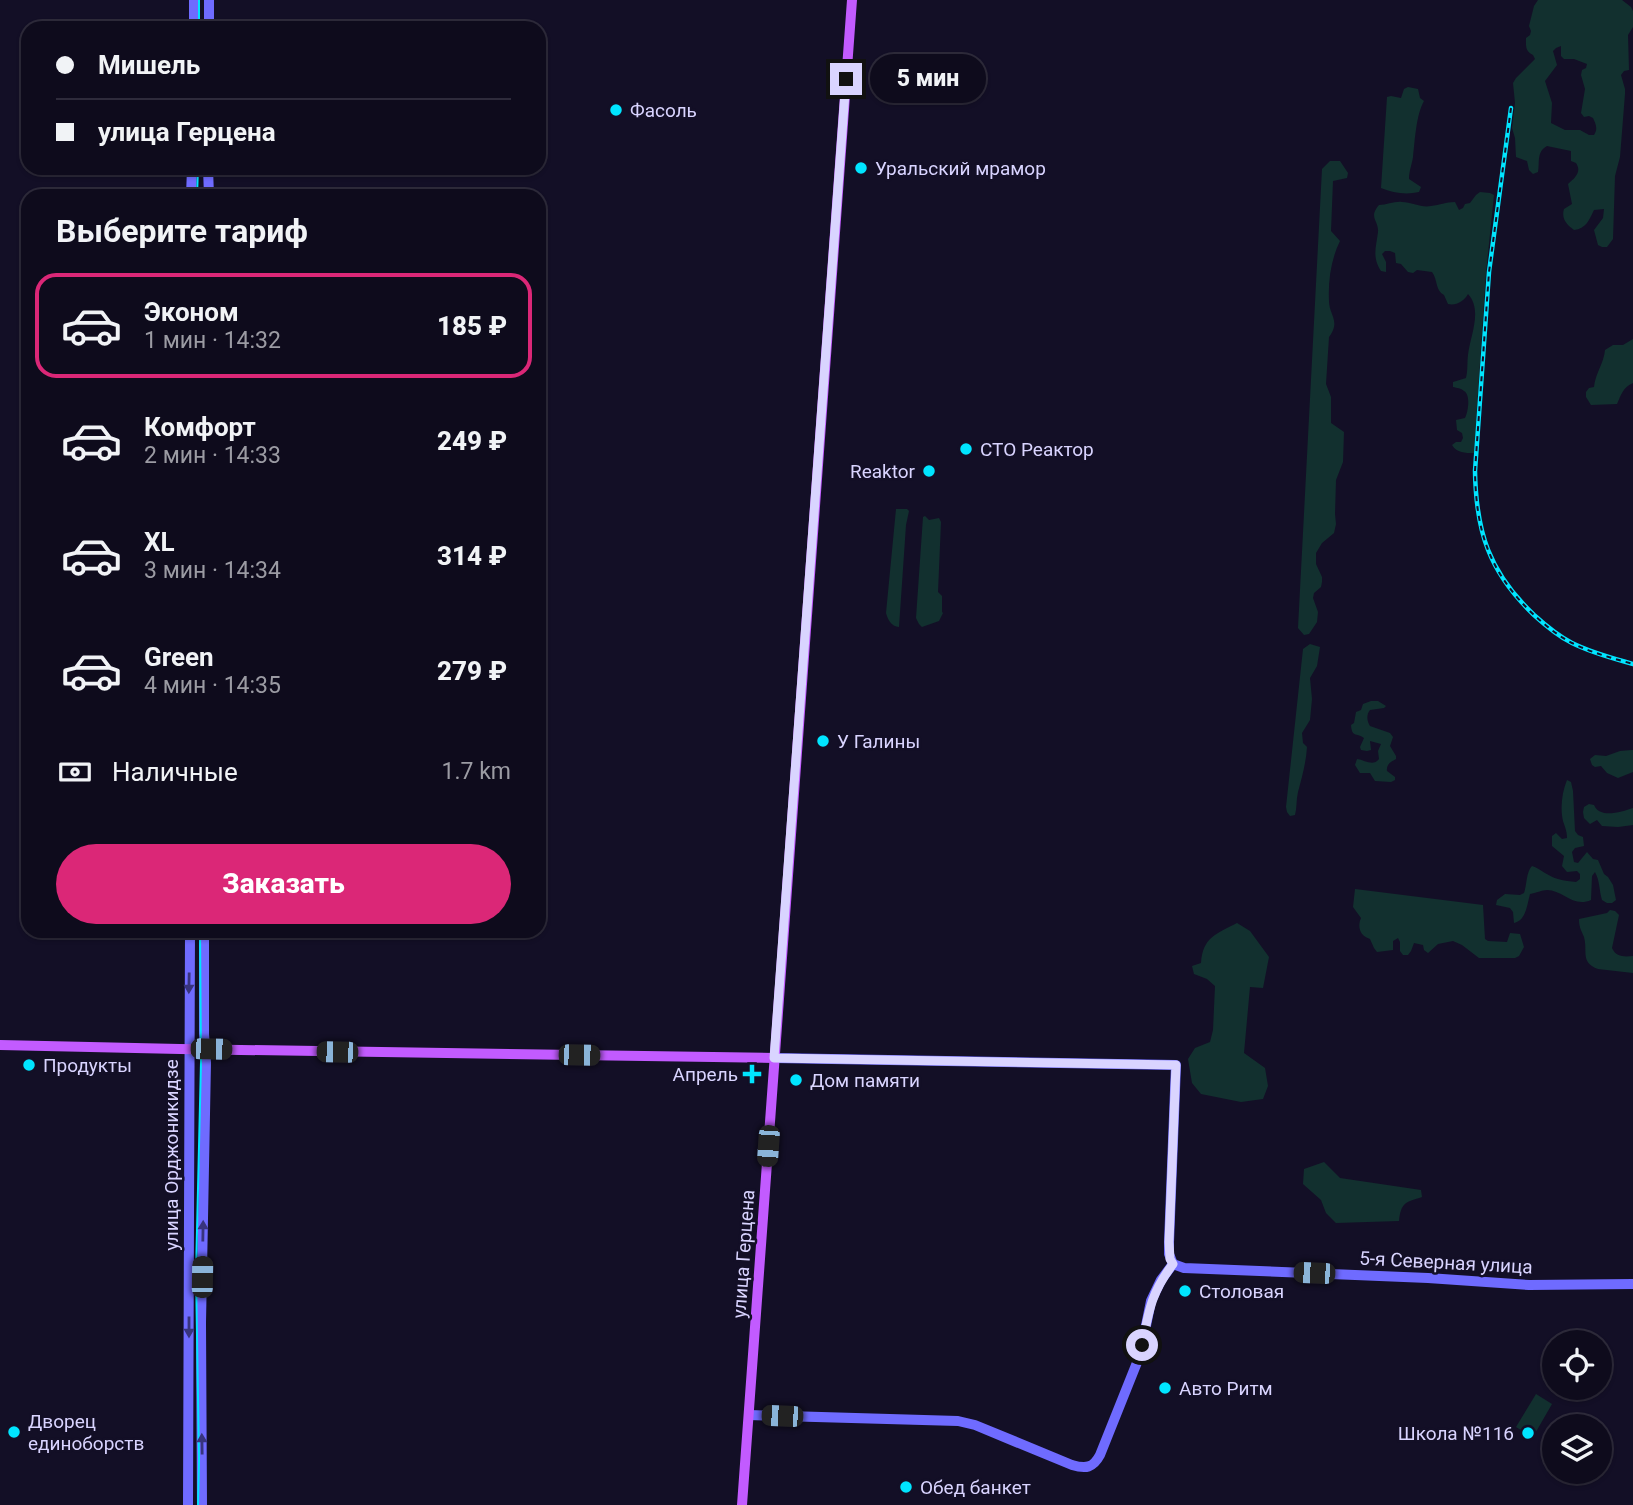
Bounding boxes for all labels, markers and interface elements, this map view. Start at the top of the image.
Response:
text: Мишель [98,50,200,80]
callout: 5 мин [870,55,986,104]
route end [830,63,862,95]
text: 5 мин [897,65,959,92]
place label: Фасоль [630,99,697,122]
marker: Фасоль [608,102,624,118]
text: улица Герцена [98,117,276,147]
place label: Уральский мрамор [875,157,1046,180]
marker: Уральский мрамор [853,160,869,176]
text: Выберите тариф [56,212,308,250]
icon: car [60,294,123,357]
text: Эконом [144,297,239,327]
text: 185 ₽ [437,311,507,341]
text: 1 мин · 14:32 [144,327,281,354]
icon: car [60,409,123,472]
text: Комфорт [144,412,256,442]
text: 249 ₽ [437,426,507,456]
place label: СТО Реактор [980,438,1094,461]
marker: СТО Реактор [958,441,974,457]
text: 2 мин · 14:33 [144,442,281,469]
place label: Reaktor [850,460,916,483]
marker: Reaktor [921,463,937,479]
icon: car [60,524,123,587]
text: XL [144,527,175,557]
text: 314 ₽ [437,541,507,571]
text: 3 мин · 14:34 [144,557,281,584]
icon: car [60,639,123,702]
text: Green [144,642,214,672]
text: 279 ₽ [437,656,507,686]
text: 4 мин · 14:35 [144,672,281,699]
place label: У Галины [837,730,920,753]
marker: У Галины [815,733,831,749]
icon: cash [56,753,94,791]
text: Наличные [112,757,238,787]
text: 1.7 km [442,758,511,785]
button: Заказать [56,844,511,924]
one-way arrow [183,972,195,994]
car [190,1038,233,1060]
car [316,1041,359,1063]
car [558,1044,601,1066]
place label: Продукты [43,1054,132,1077]
marker: Продукты [21,1057,37,1073]
street label: улица Орджоникидзе [160,1059,183,1251]
place label: Апрель [673,1063,738,1086]
marker: Апрель [744,1066,760,1082]
place label: Дом памяти [810,1069,920,1092]
marker: Дом памяти [788,1072,804,1088]
car [757,1124,780,1168]
street label: улица Герцена [728,1189,759,1319]
one-way arrow [197,1219,209,1241]
street label: 5-я Северная улица [1359,1246,1533,1279]
car [192,1256,213,1298]
car [1293,1262,1336,1284]
place label: Столовая [1199,1280,1284,1303]
marker: Столовая [1177,1283,1193,1299]
one-way arrow [183,1316,195,1338]
route start [1126,1329,1158,1361]
map controls [1542,1330,1612,1484]
button: locate [1542,1330,1612,1400]
place label: Авто Ритм [1179,1377,1273,1400]
marker: Авто Ритм [1157,1380,1173,1396]
car [761,1405,804,1427]
place label: Дворец единоборств [28,1410,144,1455]
button: layers [1542,1414,1612,1484]
place label: Школа №116 [1398,1422,1514,1445]
marker: Дворец единоборств [6,1424,22,1440]
marker: Школа №116 [1520,1425,1536,1441]
one-way arrow [196,1433,208,1455]
place label: Обед банкет [920,1476,1031,1499]
marker: Обед банкет [898,1479,914,1495]

